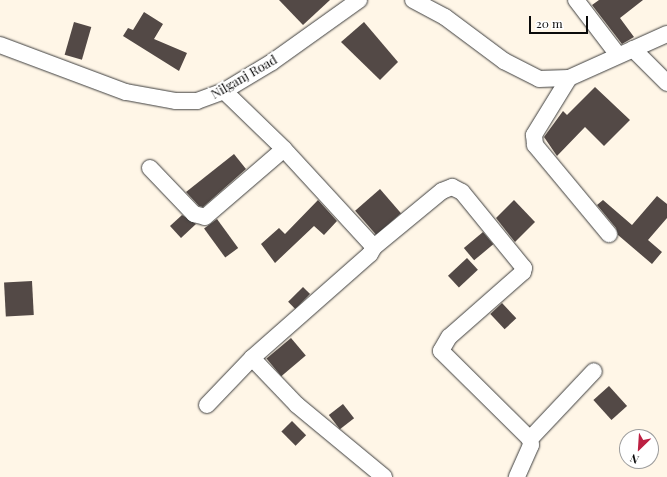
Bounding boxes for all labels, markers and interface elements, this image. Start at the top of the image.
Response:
scale bar [531,8,590,34]
text: 20 m [536,15,563,31]
street label: Nilganj Road [208,52,280,102]
north arrow [619,429,659,469]
text: N [627,451,641,468]

